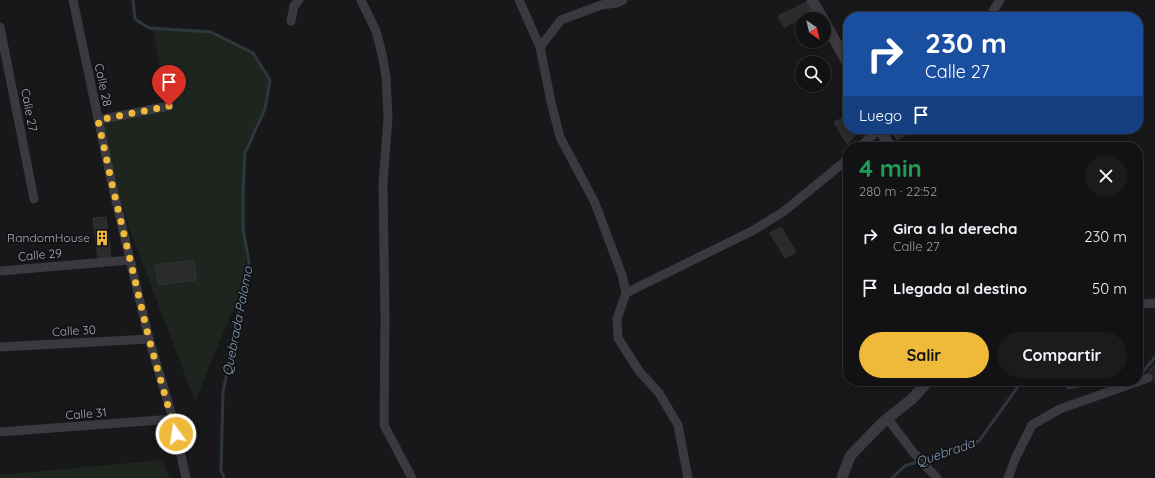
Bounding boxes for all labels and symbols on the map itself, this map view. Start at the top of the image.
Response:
north arrow [795,12,831,48]
street label: Calle 28 [92,62,115,108]
pin [152,65,186,106]
street label: Calle 27 [18,87,41,133]
building icon: RandomHouse [93,229,111,247]
place label: RandomHouse [7,230,90,245]
street label: Calle 29 [17,245,63,264]
water label: Quebrada Palomo [219,264,256,377]
street label: Calle 30 [52,322,96,339]
street label: Calle 31 [65,405,107,422]
position arrow [155,413,197,455]
water label: Quebrada [913,434,978,470]

